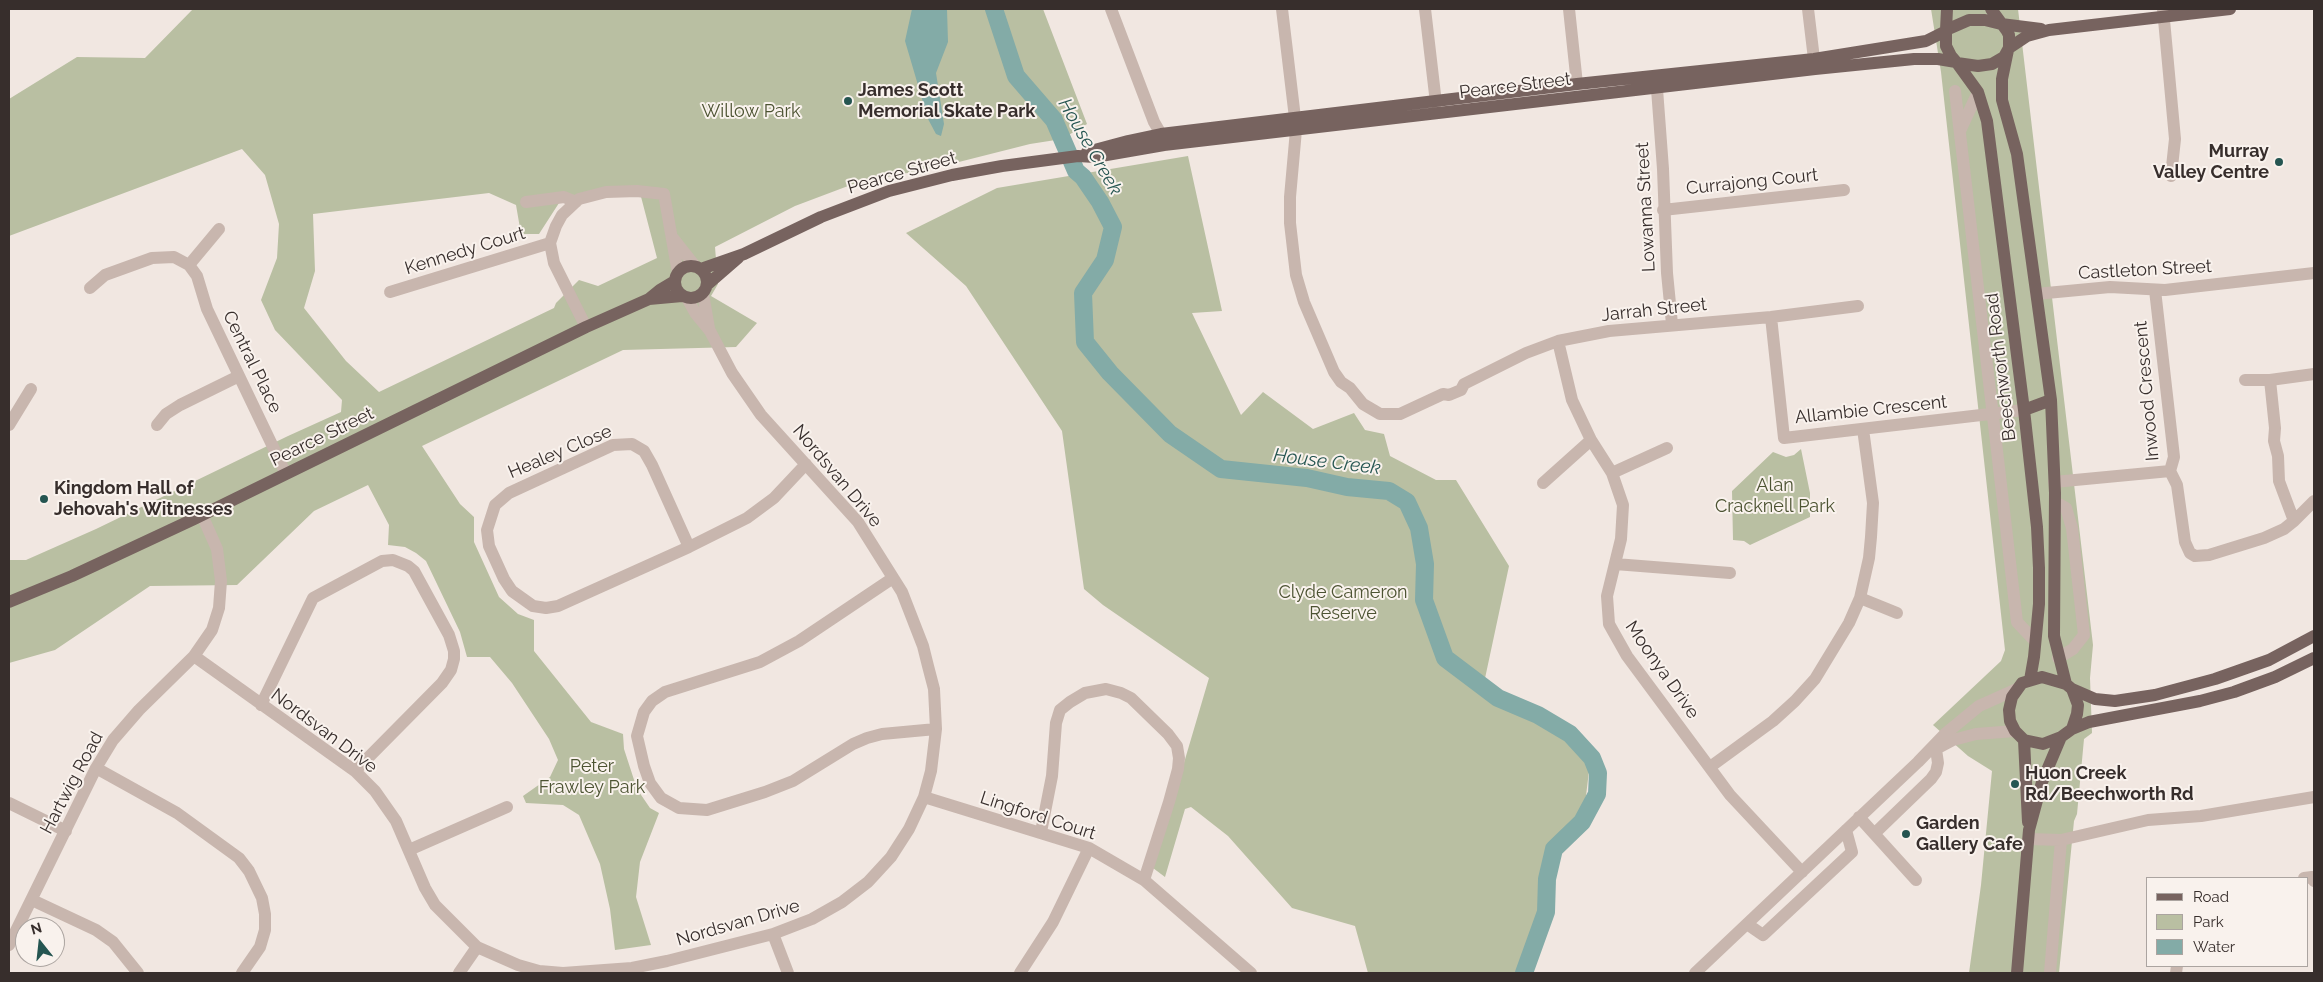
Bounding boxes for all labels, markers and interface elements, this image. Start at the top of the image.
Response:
street label: Pearce Street [1458,68,1572,104]
place label: James Scott Memorial Skate Park [858,80,1035,122]
marker: James Scott Memorial Skate Park [842,95,854,107]
water label: House Creek [1053,95,1127,199]
park label: Willow Park [702,101,800,123]
street label: Lowanna Street [1632,141,1660,273]
place label: Murray Valley Centre [2153,141,2269,183]
street label: Pearce Street [845,147,959,199]
marker: Murray Valley Centre [2273,156,2285,168]
street label: Currajong Court [1685,164,1819,200]
street label: Kennedy Court [402,222,528,280]
street label: Castleton Street [2078,256,2212,284]
street label: Beechworth Road [1981,292,2021,442]
street label: Jarrah Street [1600,294,1708,326]
street label: Central Place [218,307,286,417]
street label: Inwood Crescent [2130,320,2164,462]
street label: Allambie Crescent [1794,391,1948,429]
street label: Pearce Street [267,403,377,471]
street label: Nordsvan Drive [788,420,886,532]
street label: Healey Close [505,421,615,483]
water label: House Creek [1272,444,1382,480]
park label: Alan Cracknell Park [1715,475,1835,518]
place label: Kingdom Hall of Jehovah's Witnesses [54,478,232,520]
marker: Kingdom Hall of Jehovah's Witnesses [38,493,50,505]
park label: Clyde Cameron Reserve [1278,582,1408,624]
street label: Moonya Drive [1620,617,1704,723]
street label: Nordsvan Drive [267,684,381,778]
street label: Hartwig Road [36,728,108,838]
park label: Peter Frawley Park [539,756,645,799]
place label: Huon Creek Rd/Beechworth Rd [2025,763,2194,806]
marker: Huon Creek Rd/Beechworth Rd [2009,778,2021,790]
street label: Lingford Court [977,787,1099,845]
place label: Garden Gallery Cafe [1916,813,2023,856]
marker: Garden Gallery Cafe [1900,828,1912,840]
legend [2146,877,2308,967]
text: Road [2193,888,2229,906]
street label: Nordsvan Drive [674,895,802,951]
text: Park [2193,913,2224,931]
north arrow [15,917,65,967]
text: N [29,919,43,938]
text: Water [2193,938,2235,956]

